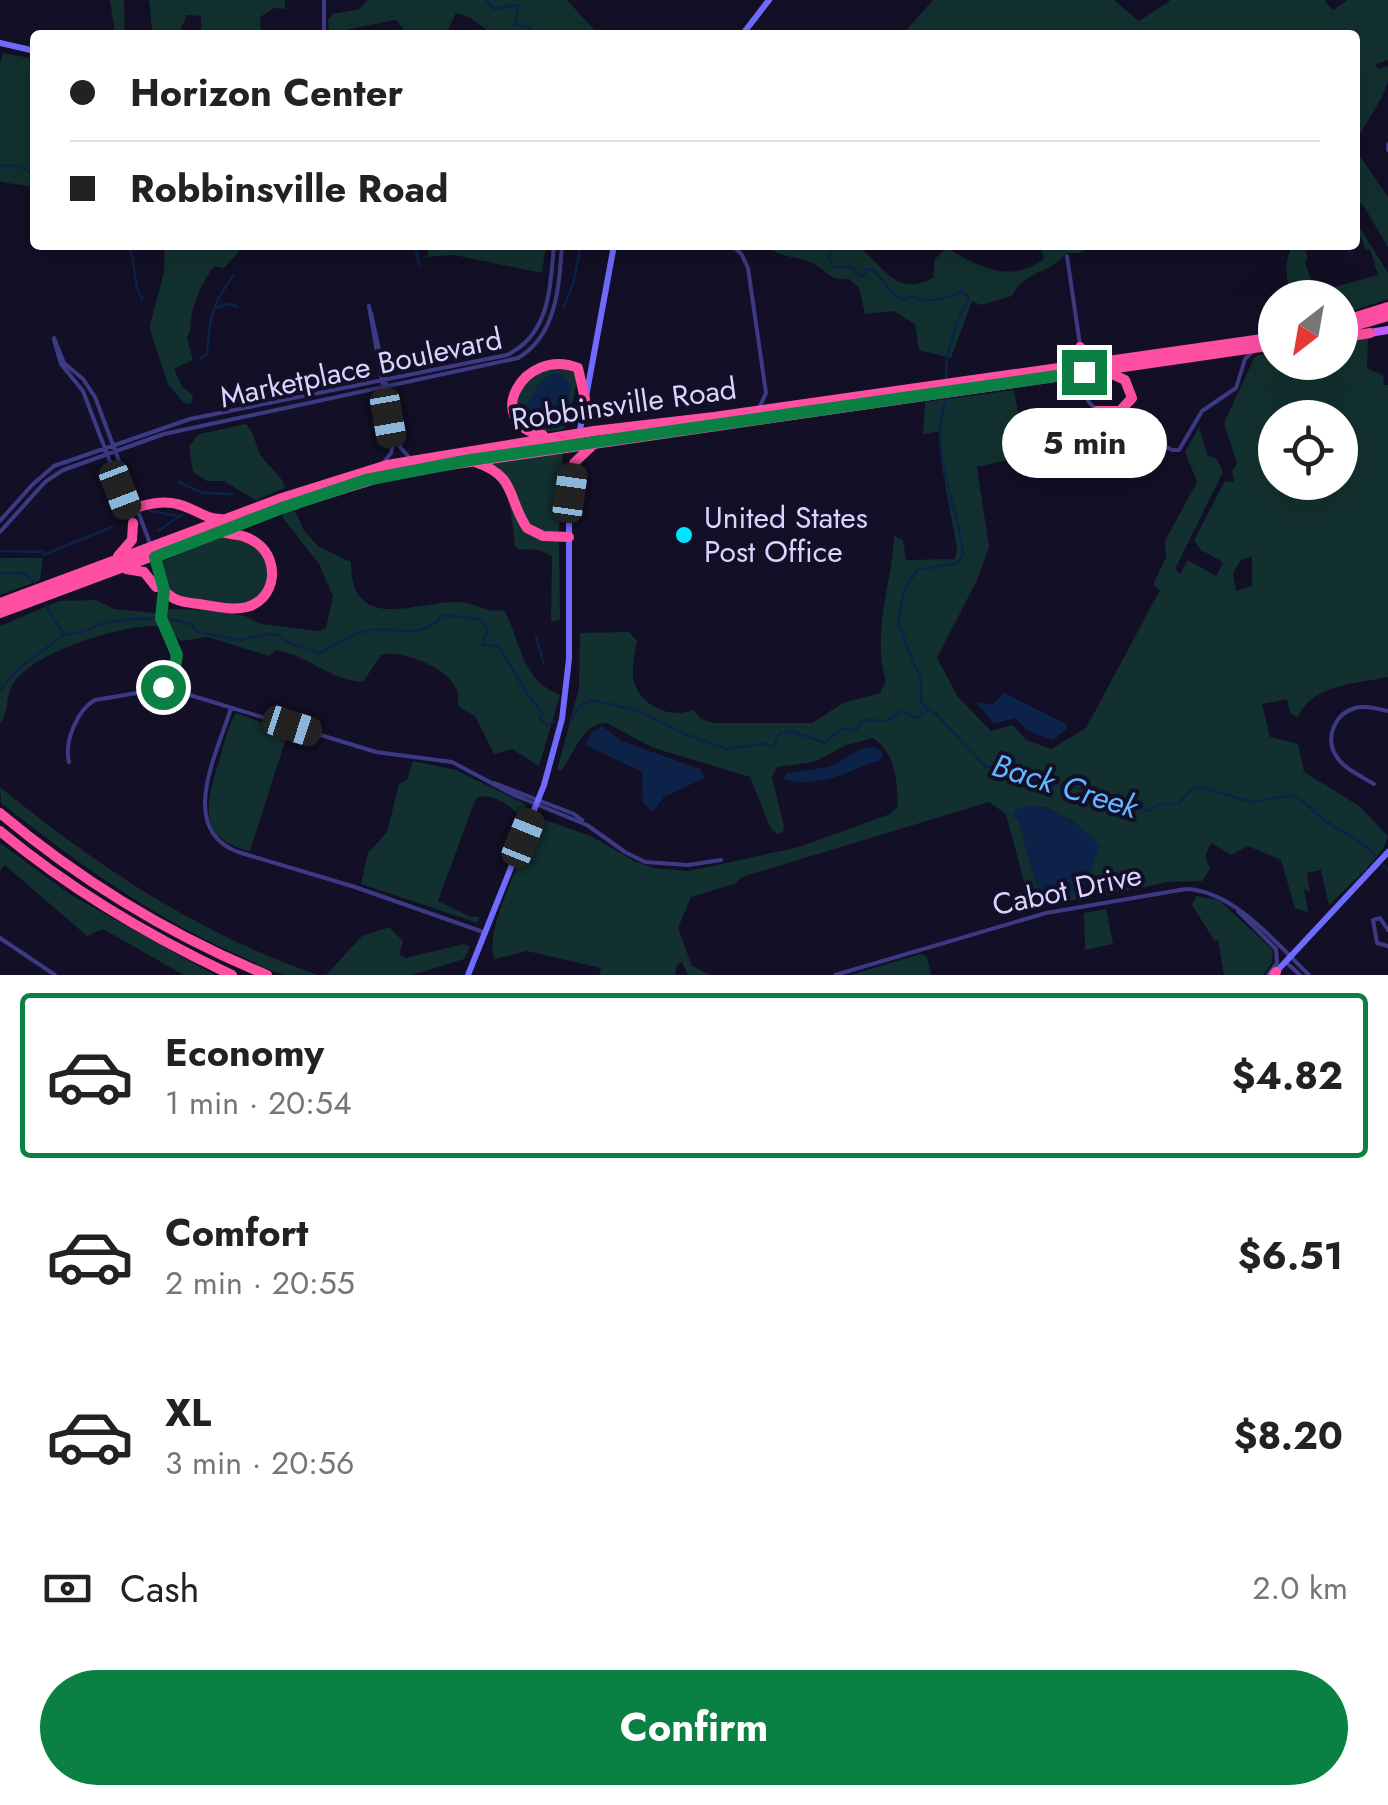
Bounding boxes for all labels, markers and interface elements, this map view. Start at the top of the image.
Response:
text: Horizon Center [130,65,403,120]
text: Robbinsville Road [130,161,449,216]
north arrow [1258,280,1358,380]
map controls [1258,280,1358,500]
street label: Marketplace Boulevard [216,317,506,418]
route end [1062,350,1107,395]
street label: Robbinsville Road [509,366,739,441]
car [368,386,408,450]
button: locate [1258,400,1358,500]
callout: 5 min [1002,407,1166,477]
text: 5 min [1043,420,1126,466]
car [95,457,145,523]
car [551,461,589,525]
place label: United States Post Office [704,496,868,573]
marker: United States Post Office [673,524,695,546]
route start [141,665,186,710]
car [259,702,325,750]
water label: Back Creek [986,742,1145,830]
car [498,805,548,871]
street label: Cabot Drive [988,853,1145,926]
text: Economy [165,1025,324,1080]
icon: car [45,1031,135,1121]
text: $4.82 [1232,1048,1343,1103]
text: 1 min · 20:54 [165,1080,352,1126]
text: Comfort [165,1205,308,1260]
icon: car [45,1211,135,1301]
text: $6.51 [1238,1228,1343,1283]
text: 2 min · 20:55 [165,1260,355,1306]
text: XL [165,1385,211,1440]
icon: car [45,1391,135,1481]
text: $8.20 [1234,1408,1343,1463]
text: 3 min · 20:56 [165,1440,354,1486]
icon: cash [40,1561,95,1616]
text: Cash [120,1561,200,1616]
text: 2.0 km [1252,1565,1348,1611]
button: Confirm [40,1670,1348,1785]

